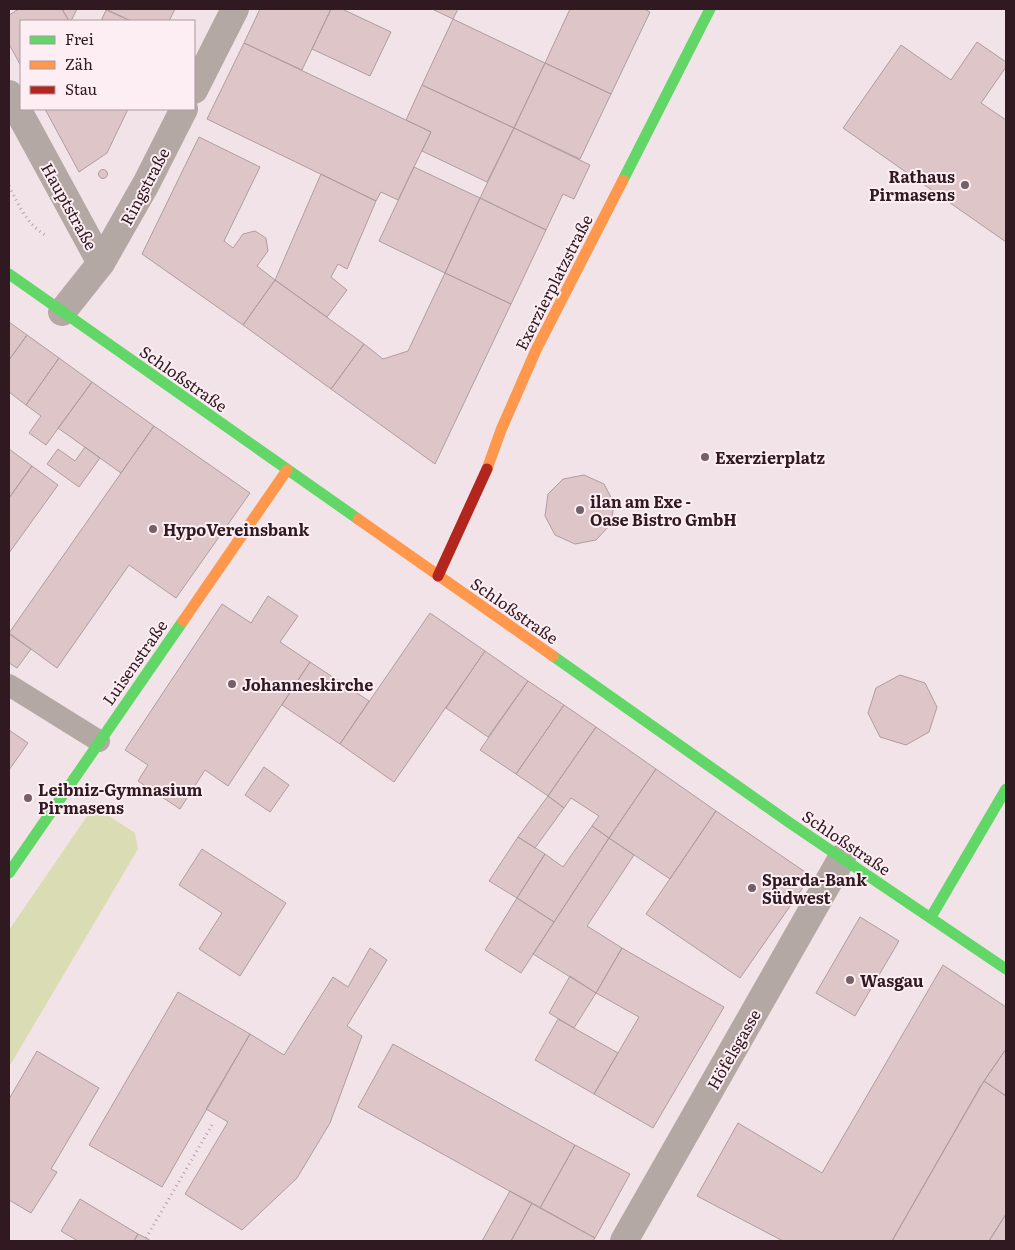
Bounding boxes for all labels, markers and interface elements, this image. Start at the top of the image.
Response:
legend [20,20,195,110]
text: Frei [65,27,94,50]
text: Zäh [65,52,93,75]
text: Stau [65,77,97,100]
street label: Ringstraße [114,143,174,229]
street label: Hauptstraße [36,158,104,254]
place label: Rathaus Pirmasens [869,164,955,206]
marker: Rathaus Pirmasens [959,179,971,191]
street label: Exerzierplatzstraße [508,210,598,354]
street label: Schloßstraße [135,339,233,417]
place label: Exerzierplatz [715,445,825,469]
marker: Exerzierplatz [699,451,711,463]
place label: ilan am Exe - Oase Bistro GmbH [590,489,737,531]
marker: ilan am Exe - Oase Bistro GmbH [574,504,586,516]
place label: HypoVereinsbank [163,517,309,541]
marker: HypoVereinsbank [147,523,159,535]
street label: Schloßstraße [466,571,564,649]
street label: Luisenstraße [96,614,172,710]
place label: Johanneskirche [242,672,373,696]
marker: Johanneskirche [226,678,238,690]
place label: Leibniz-Gymnasium Pirmasens [38,777,203,819]
marker: Leibniz-Gymnasium Pirmasens [22,792,34,804]
street label: Schloßstraße [798,804,896,880]
place label: Sparda-Bank Südwest [762,867,867,909]
marker: Sparda-Bank Südwest [746,882,758,894]
place label: Wasgau [860,968,924,992]
marker: Wasgau [844,974,856,986]
street label: Höfelsgasse [700,1004,766,1094]

